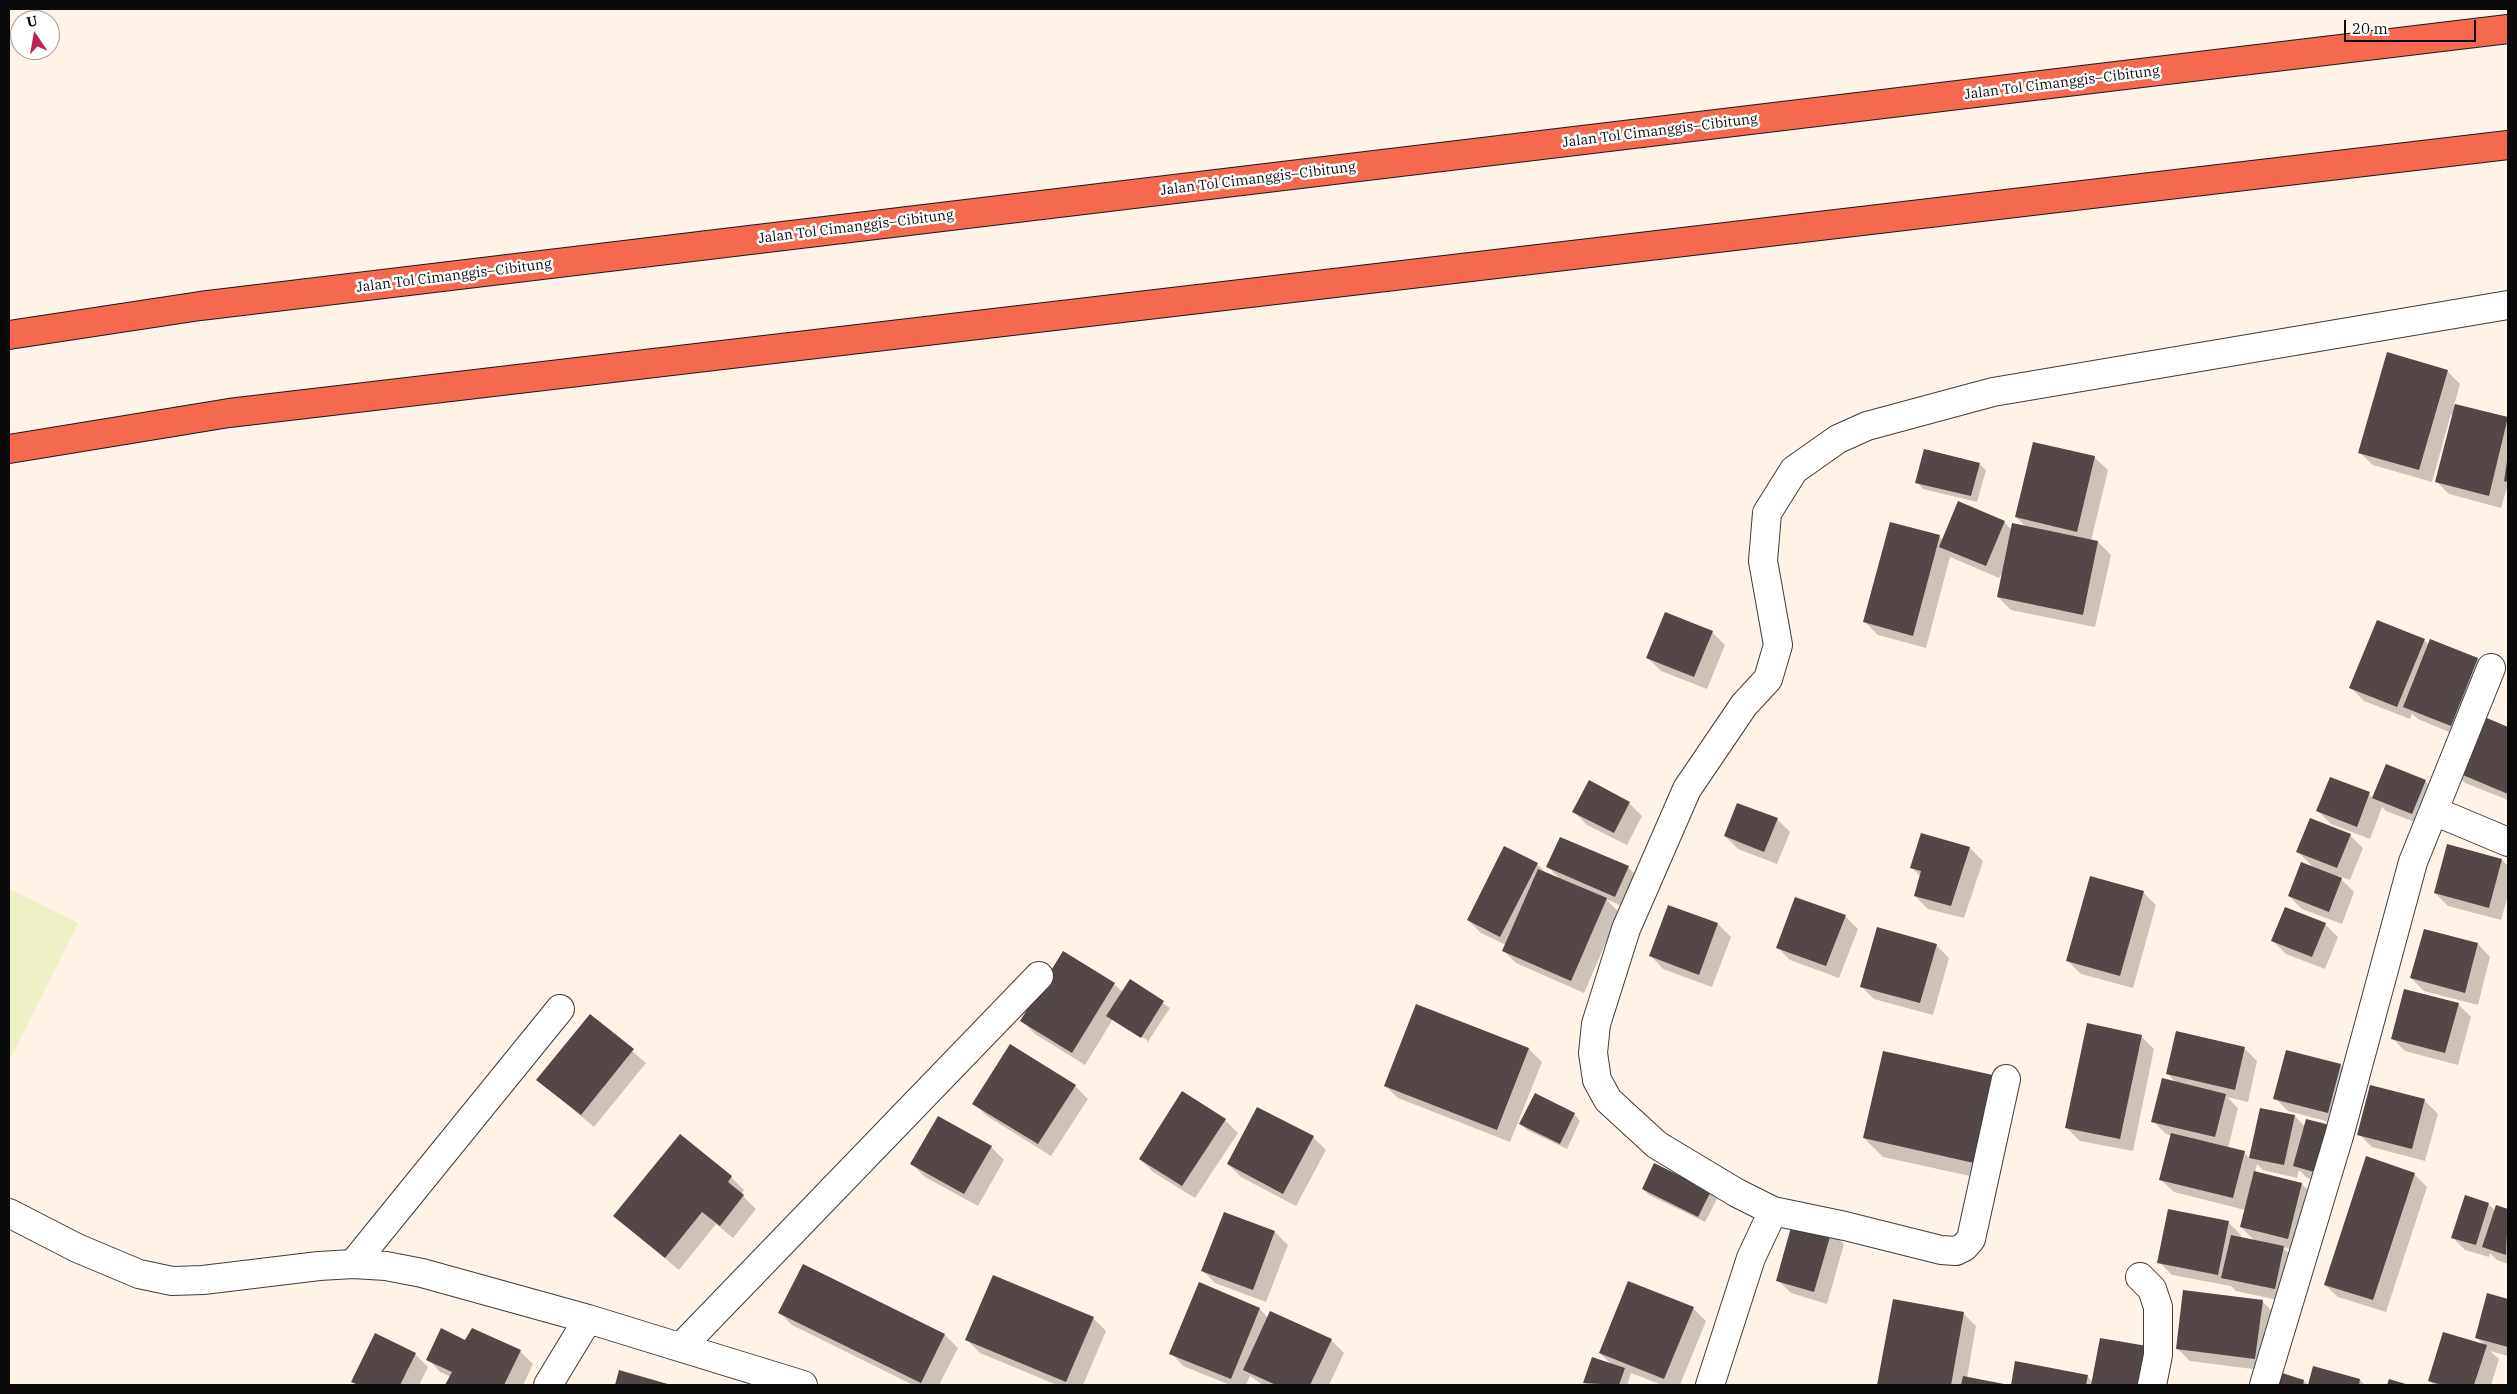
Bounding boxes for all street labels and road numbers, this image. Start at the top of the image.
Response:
street label: Jalan Tol Cimanggis–Cibitung [1963,63,2161,103]
street label: Jalan Tol Cimanggis–Cibitung [1561,111,1759,151]
street label: Jalan Tol Cimanggis–Cibitung [1159,159,1357,199]
street label: Jalan Tol Cimanggis–Cibitung [757,207,955,247]
street label: Jalan Tol Cimanggis–Cibitung [355,256,553,296]

